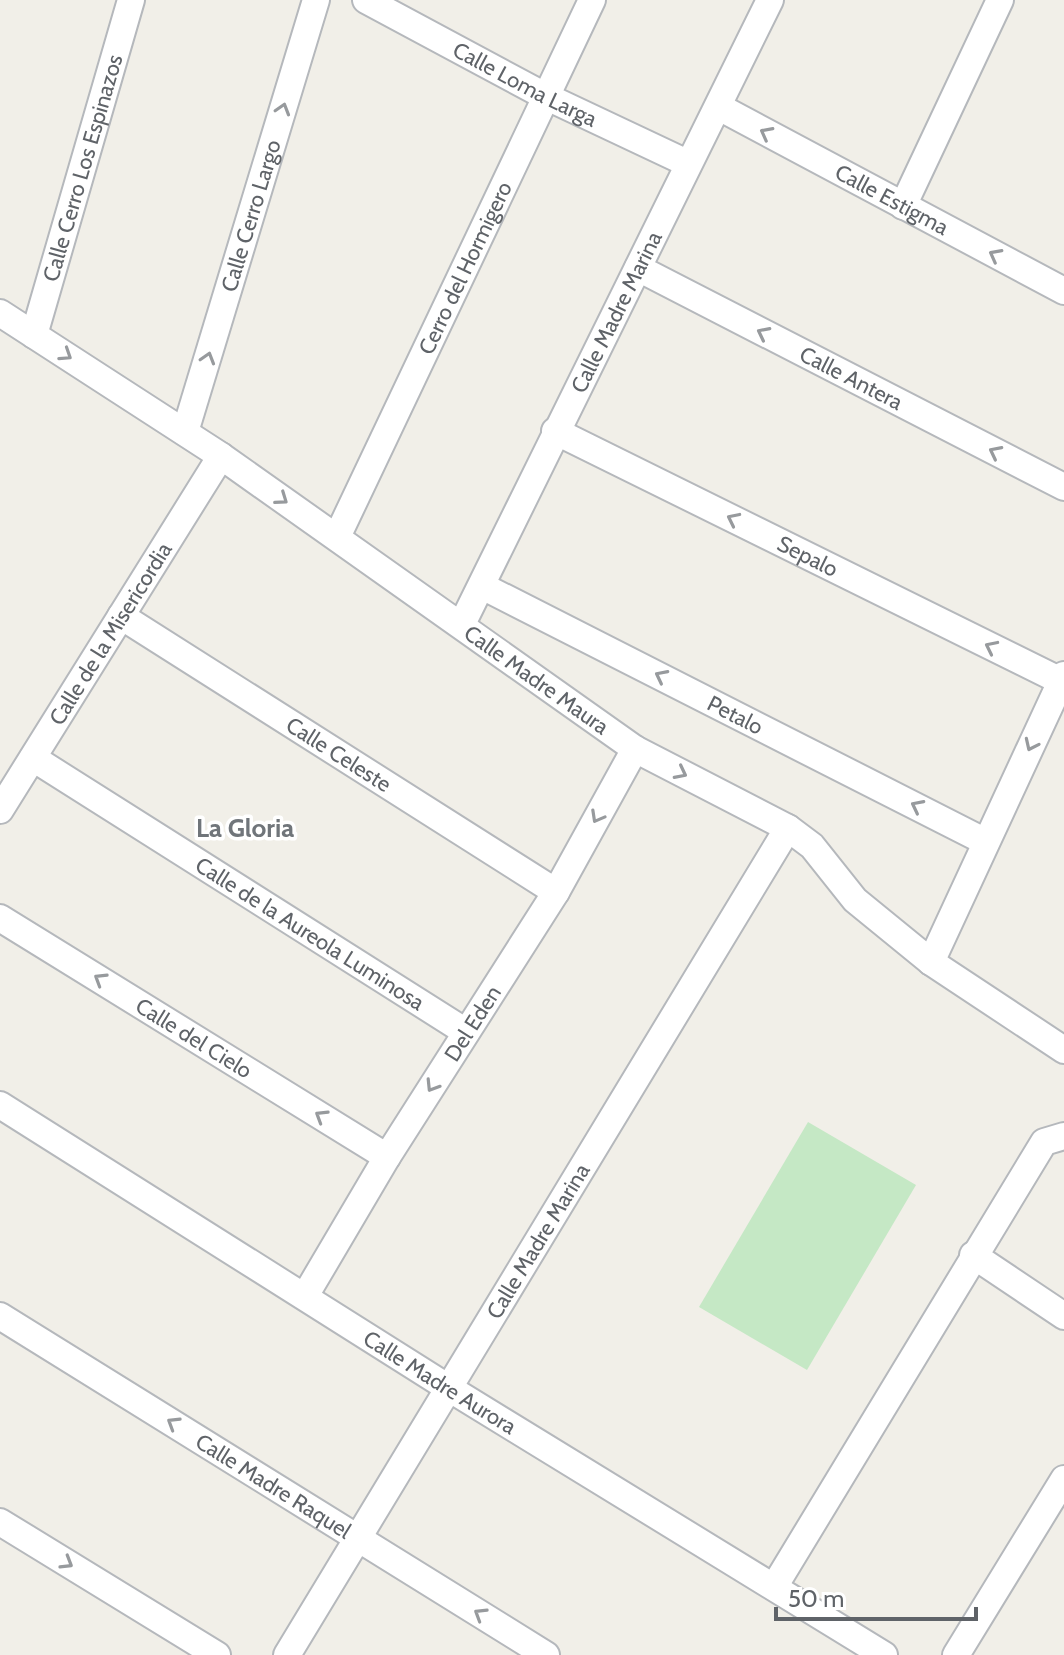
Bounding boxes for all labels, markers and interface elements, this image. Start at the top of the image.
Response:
street label: Calle Loma Larga [448,36,602,133]
street label: Calle Cerro Los Espinazos [37,51,129,285]
one-way arrow [274,103,290,116]
one-way arrow [759,127,774,142]
street label: Calle Cerro Largo [215,137,287,295]
street label: Calle Estigma [830,158,953,241]
street label: Cerro del Hormigero [413,177,518,359]
street label: Calle Madre Marina [565,227,668,397]
one-way arrow [989,249,1003,264]
one-way arrow [757,327,772,342]
street label: Calle Antera [795,340,908,416]
one-way arrow [57,346,71,361]
one-way arrow [199,351,215,365]
one-way arrow [988,446,1003,461]
one-way arrow [274,489,288,504]
one-way arrow [726,513,741,529]
street label: Sepalo [773,530,842,583]
street label: Calle de la Misericordia [43,537,178,730]
street label: Calle Madre Maura [459,619,614,741]
one-way arrow [984,641,999,657]
one-way arrow [654,670,669,685]
street label: Petalo [703,690,768,741]
street label: Calle Celeste [281,711,396,798]
one-way arrow [1025,737,1041,752]
one-way arrow [672,763,687,778]
one-way arrow [911,801,926,816]
one-way arrow [592,809,607,823]
district label: La Gloria [196,812,294,844]
street label: Calle de la Aureola Luminosa [190,851,430,1017]
one-way arrow [94,974,109,989]
street label: Del Eden [438,980,507,1067]
street label: Calle del Cielo [131,992,257,1084]
one-way arrow [426,1077,441,1092]
one-way arrow [315,1110,330,1126]
street label: Calle Madre Marina [481,1158,596,1324]
street label: Calle Madre Aurora [358,1325,522,1440]
one-way arrow [167,1418,181,1433]
street label: Calle Madre Raquel [191,1428,357,1545]
one-way arrow [58,1553,72,1568]
scale bar [776,1571,976,1621]
text: 50 m [788,1584,844,1613]
one-way arrow [474,1608,489,1624]

